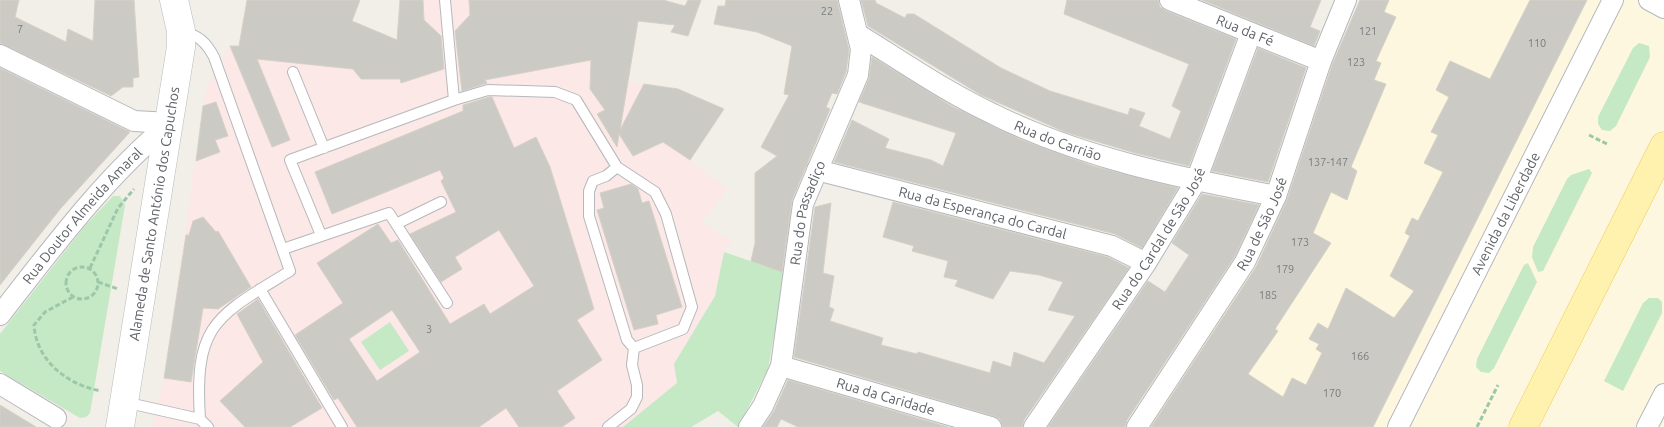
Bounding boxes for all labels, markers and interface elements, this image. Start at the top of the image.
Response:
house number: 22 [821,5,833,17]
street label: Rua da Fé [1214,12,1276,49]
house number: 7 [17,23,23,35]
house number: 121 [1359,25,1377,37]
house number: 110 [1528,37,1546,49]
house number: 123 [1347,56,1365,68]
street label: Alameda de Santo António dos Capuchos [126,85,183,342]
street label: Rua do Carrião [1012,117,1104,164]
street label: Rua Doutor Almeida Amaral [19,144,146,287]
street label: Avenida da Liberdade [1468,150,1543,278]
house number: 137-147 [1308,156,1348,168]
street label: Rua do Passadiço [787,158,829,266]
street label: Rua do Cardal de São José [1109,166,1208,313]
street label: Rua de São José [1233,175,1290,274]
street label: Rua da Esperança do Cardal [897,183,1069,242]
house number: 173 [1291,236,1309,248]
house number: 179 [1276,263,1294,275]
house number: 185 [1259,289,1277,301]
house number: 3 [426,323,432,335]
house number: 166 [1351,350,1369,362]
street label: Rua da Caridade [835,375,937,418]
house number: 170 [1323,387,1341,399]

